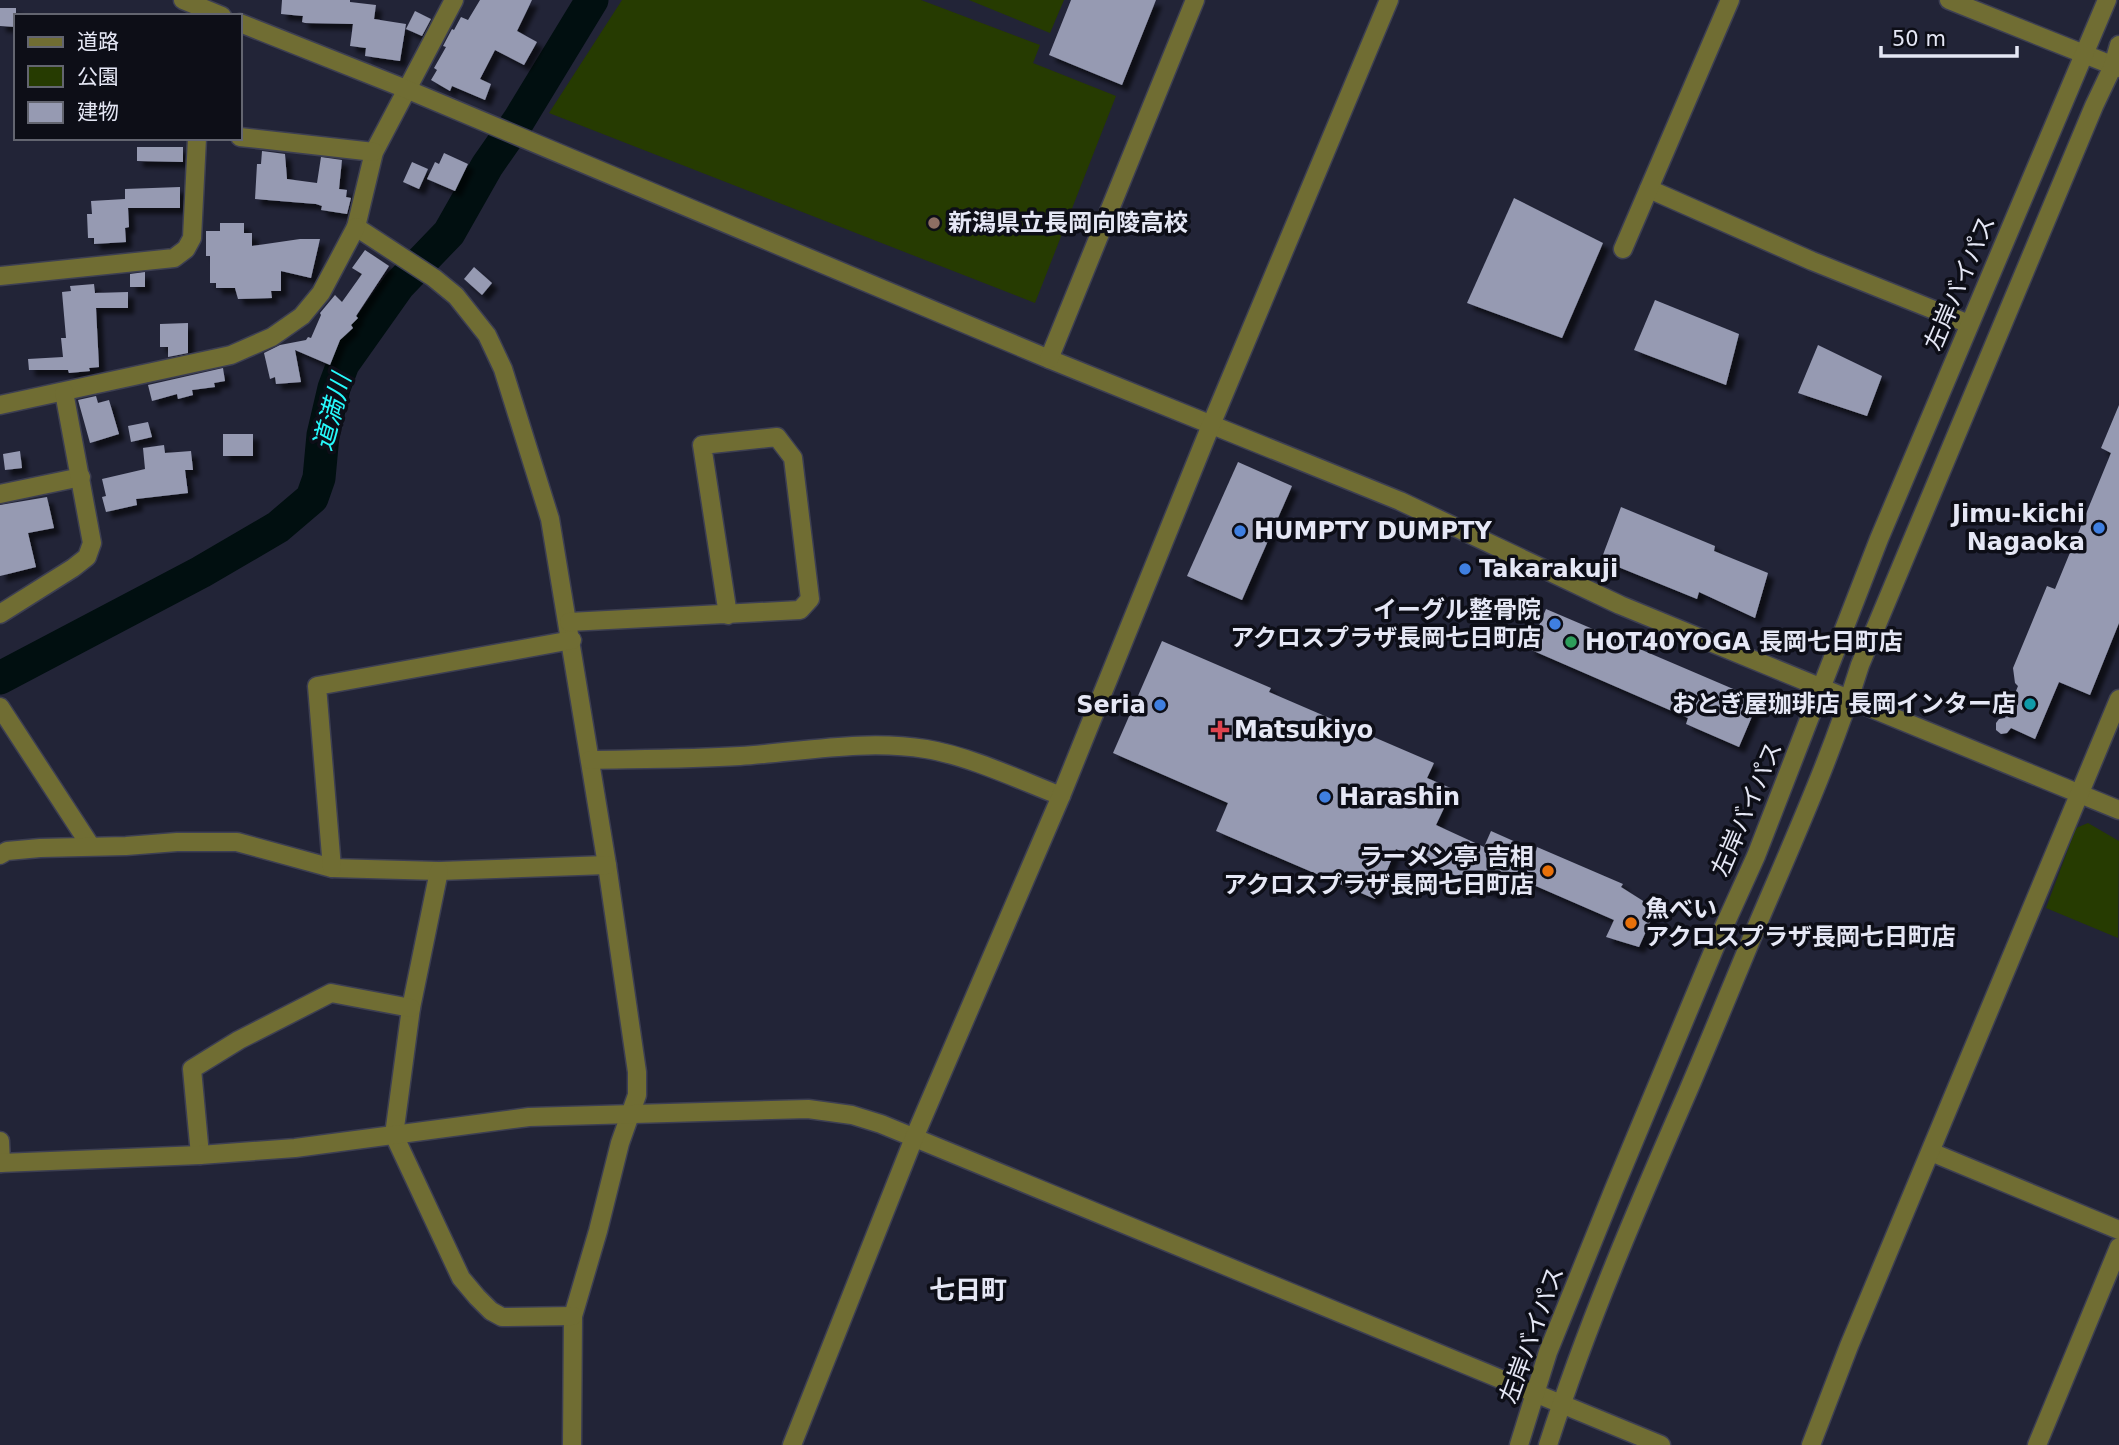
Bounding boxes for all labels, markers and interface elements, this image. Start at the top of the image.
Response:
legend [14,14,242,140]
scale bar [1881,14,2018,58]
text: 50 m [1892,27,1946,51]
text: 道路 [77,30,119,54]
text: 公園 [77,65,119,89]
text: 建物 [77,100,119,124]
place label: 新潟県立長岡向陵高校 [948,209,1188,237]
street label: 左岸バイパス [1919,211,2001,355]
marker: 新潟県立長岡向陵高校 [926,215,942,231]
water label: 道満川 [307,368,357,454]
place label: Jimu-kichi Nagaoka [1950,500,2085,556]
place label: HUMPTY DUMPTY [1254,517,1492,545]
marker: Jimu-kichi Nagaoka [2091,520,2107,536]
marker: HUMPTY DUMPTY [1232,523,1248,539]
place label: Takarakuji [1479,555,1618,583]
marker: Takarakuji [1457,561,1473,577]
place label: イーグル整骨院 アクロスプラザ長岡七日町店 [1230,596,1541,652]
marker: イーグル整骨院 アクロスプラザ長岡七日町店 [1547,616,1563,632]
place label: HOT40YOGA 長岡七日町店 [1585,628,1903,656]
marker: HOT40YOGA 長岡七日町店 [1563,634,1579,650]
place label: おとぎ屋珈琲店 長岡インター店 [1672,690,2016,718]
place label: Seria [1076,691,1146,719]
marker: おとぎ屋珈琲店 長岡インター店 [2022,696,2038,712]
marker: Seria [1152,697,1168,713]
place label: Matsukiyo [1234,716,1373,744]
marker: Matsukiyo [1212,722,1228,738]
street label: 左岸バイパス [1706,737,1788,881]
place label: Harashin [1339,783,1460,811]
marker: Harashin [1317,789,1333,805]
place label: ラーメン亭 吉相 アクロスプラザ長岡七日町店 [1223,843,1534,899]
marker: ラーメン亭 吉相 アクロスプラザ長岡七日町店 [1540,863,1556,879]
place label: 魚べい アクロスプラザ長岡七日町店 [1645,895,1956,951]
marker: 魚べい アクロスプラザ長岡七日町店 [1623,915,1639,931]
street label: 左岸バイパス [1494,1263,1570,1407]
district label: 七日町 [929,1275,1007,1305]

